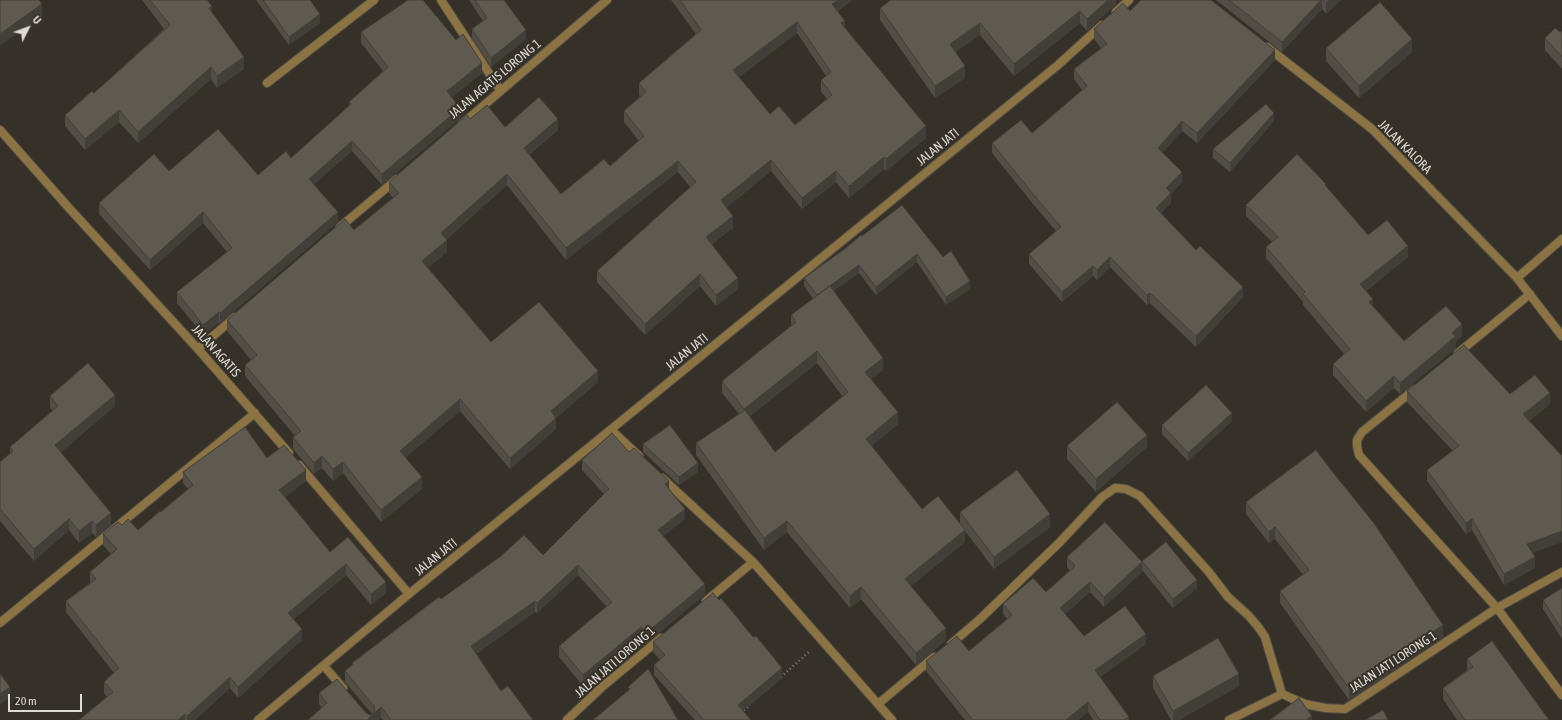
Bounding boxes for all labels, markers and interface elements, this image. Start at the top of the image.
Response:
north arrow [8,8,48,48]
text: U [30,14,44,26]
street label: JALAN AGATIS LORONG 1 [446,36,544,122]
street label: JALAN KALORA [1375,117,1435,177]
street label: JALAN JATI [914,125,962,169]
street label: JALAN AGATIS [188,322,244,380]
street label: JALAN JATI [663,330,711,374]
street label: JALAN JATI [412,535,460,579]
street label: JALAN JATI LORONG 1 [572,623,658,701]
street label: JALAN JATI LORONG 1 [1346,628,1440,696]
scale bar [10,686,84,712]
text: 20 m [15,694,37,708]

